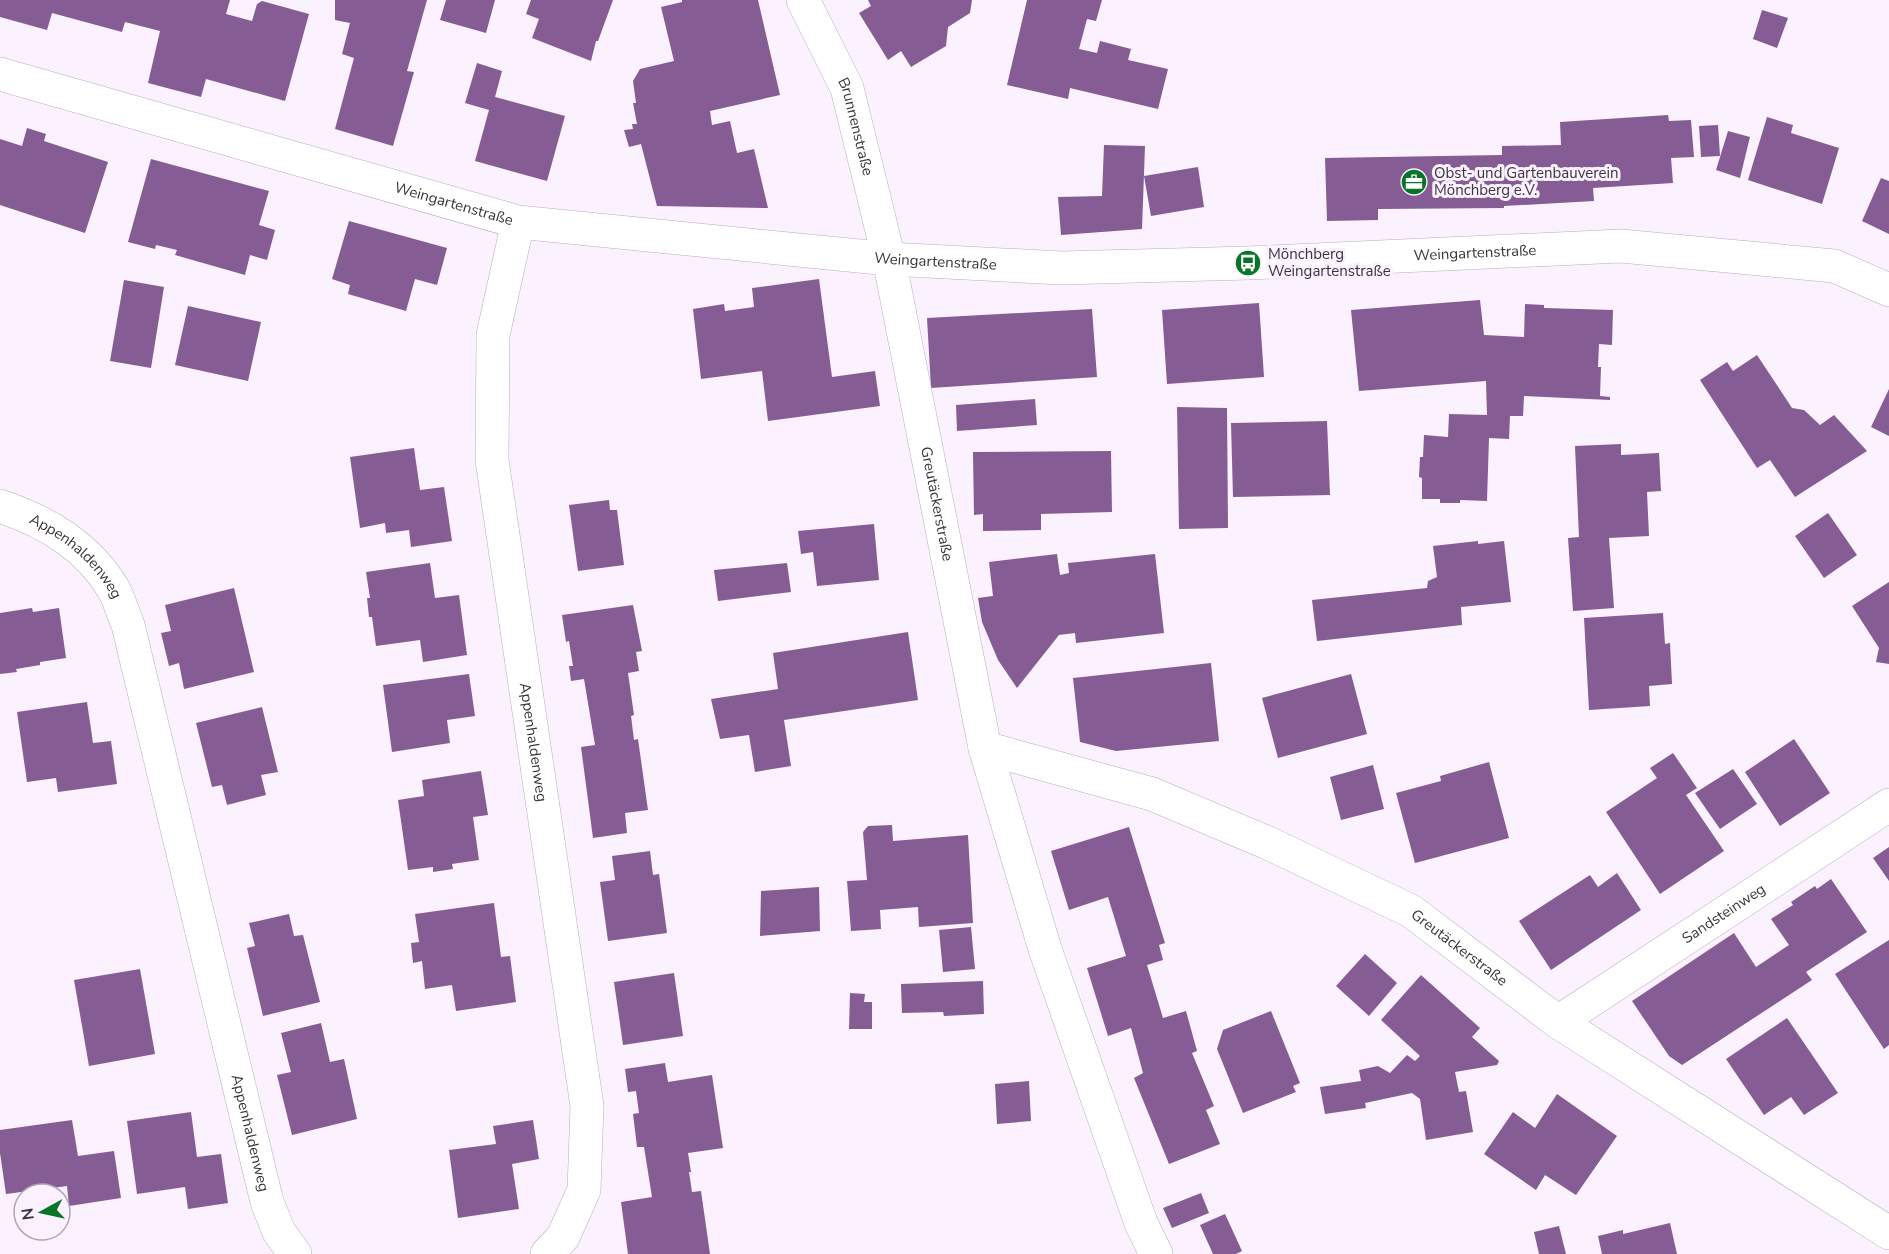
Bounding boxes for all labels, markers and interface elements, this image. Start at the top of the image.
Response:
street label: Brunnenstraße [833,74,878,178]
place label: Obst- und Gartenbauverein Mönchberg e.V. [1434,163,1618,200]
office icon: Obst- und Gartenbauverein Mönchberg e.V. [1399,167,1429,197]
street label: Weingartenstraße [392,177,516,230]
street label: Weingartenstraße [1413,240,1537,265]
place label: Mönchberg Weingartenstraße [1268,244,1391,281]
street label: Weingartenstraße [873,248,997,275]
bus stop icon: Mönchberg Weingartenstraße [1233,248,1263,278]
street label: Greutäckerstraße [916,445,958,563]
street label: Appenhaldenweg [26,509,127,602]
street label: Appenhaldenweg [515,681,552,803]
street label: Sandsteinweg [1678,879,1769,948]
street label: Greutäckerstraße [1407,904,1512,990]
street label: Appenhaldenweg [227,1072,274,1194]
north arrow [12,1182,72,1242]
text: N [16,1206,40,1221]

